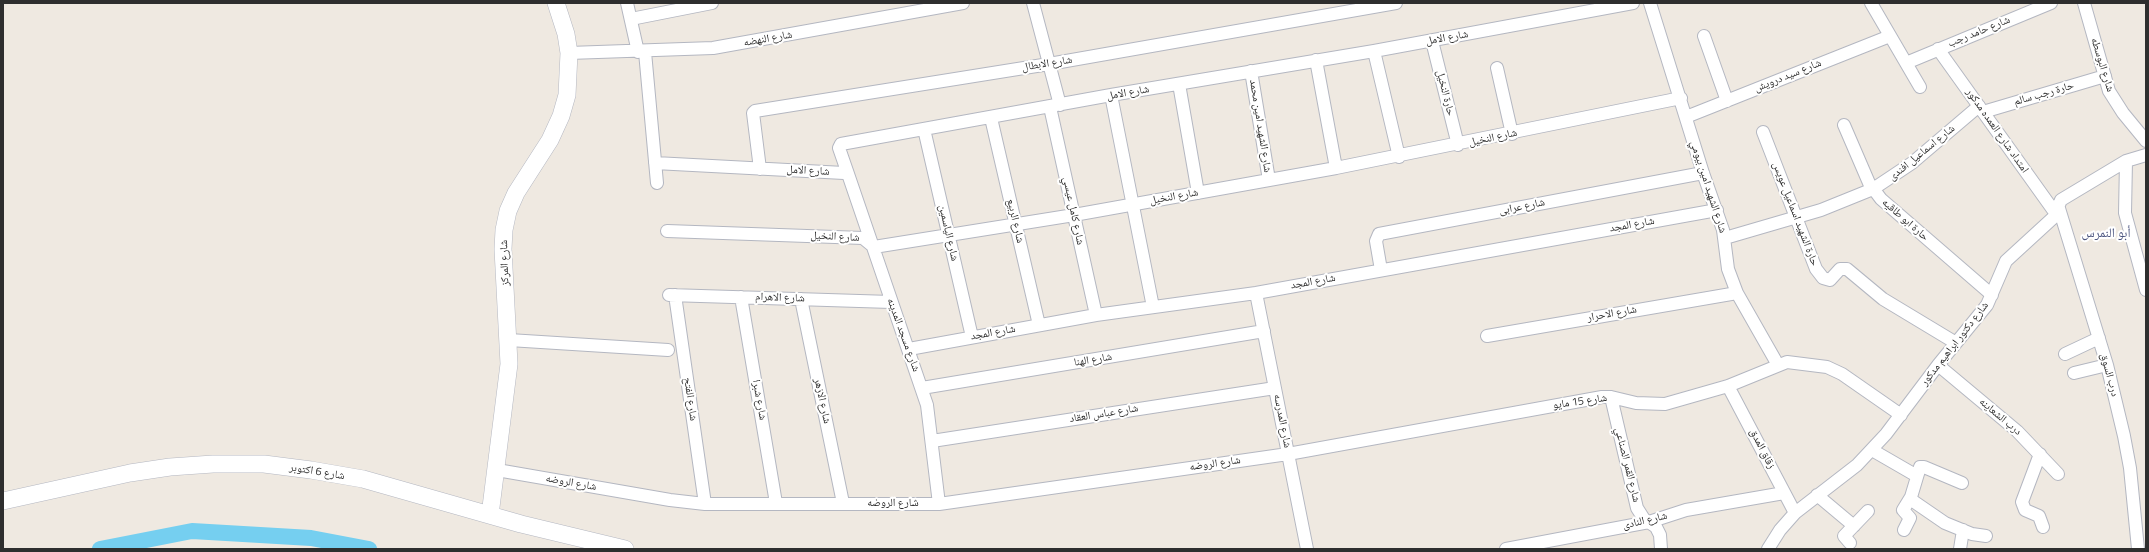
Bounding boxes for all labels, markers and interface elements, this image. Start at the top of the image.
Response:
street label: شارع حامد رجب [1946,14,2012,50]
street label: شارع النهضه [743,28,793,50]
street label: شارع الامل [1425,28,1469,48]
street label: شارع البوسطه [2088,36,2116,94]
street label: شارع الابطال [1021,53,1073,75]
street label: شارع سيد درويش [1753,57,1823,95]
street label: حارة النخيل [1433,69,1457,117]
street label: شارع الشهيد امين محمد [1246,79,1274,173]
street label: حارة رجب سالم [2013,79,2075,109]
street label: شارع الامل [1106,83,1150,103]
street label: امتداد شارع العمده مدكور [1963,86,2031,176]
street label: شارع اسماعيل افندى [1886,122,1958,184]
street label: شارع النخيل [1468,126,1518,150]
street label: شارع الشهيد امين بيومي [1687,139,1729,235]
street label: حارة الشهيد اسماعيل عويس [1769,160,1821,268]
street label: شارع الامل [786,163,830,179]
street label: شارع كامل عيسي [1059,176,1087,246]
street label: شارع النخيل [1149,186,1199,208]
street label: شارع عرابى [1498,196,1546,218]
street label: حارة ابو طاقيه [1879,196,1931,244]
street label: شارع الربيع [1004,198,1026,244]
street label: شارع الياسمين [935,204,961,262]
street label: شارع المجد [1609,215,1655,235]
district label: أبو النمرس [2081,226,2131,242]
street label: شارع النخيل [810,229,860,245]
street label: شارع المركز [498,240,512,286]
street label: شارع المجد [1290,272,1336,292]
street label: شارع الاهرام [755,291,805,305]
street label: شارع مسجد المدينه [884,296,922,374]
street label: شارع دكتور ابراهيم مدكور [1918,299,1992,389]
street label: شارع الاحرار [1586,303,1638,325]
street label: شارع المجد [970,323,1016,343]
street label: شارع الهنا [1073,350,1113,370]
street label: درب السوق [2097,352,2121,398]
street label: شارع الفتح [680,376,700,422]
street label: شارع الازهر [811,377,833,425]
street label: شارع شبرا [749,379,769,421]
street label: شارع 15 مايو [1552,392,1608,412]
street label: شارع المدرسه [1270,393,1294,449]
street label: درب الشعاينه [1976,395,2024,439]
street label: شارع عباس العقاد [1069,402,1139,426]
street label: شارع القمر الصناعي [1611,426,1643,504]
street label: زقاق المدق [1746,427,1778,471]
street label: شارع الروضه [1189,454,1241,474]
street label: شارع 6 اكتوبر [288,461,346,483]
street label: شارع الروضه [544,472,598,494]
street label: شارع الروضه [867,496,919,510]
street label: شارع النادى [1621,509,1669,533]

